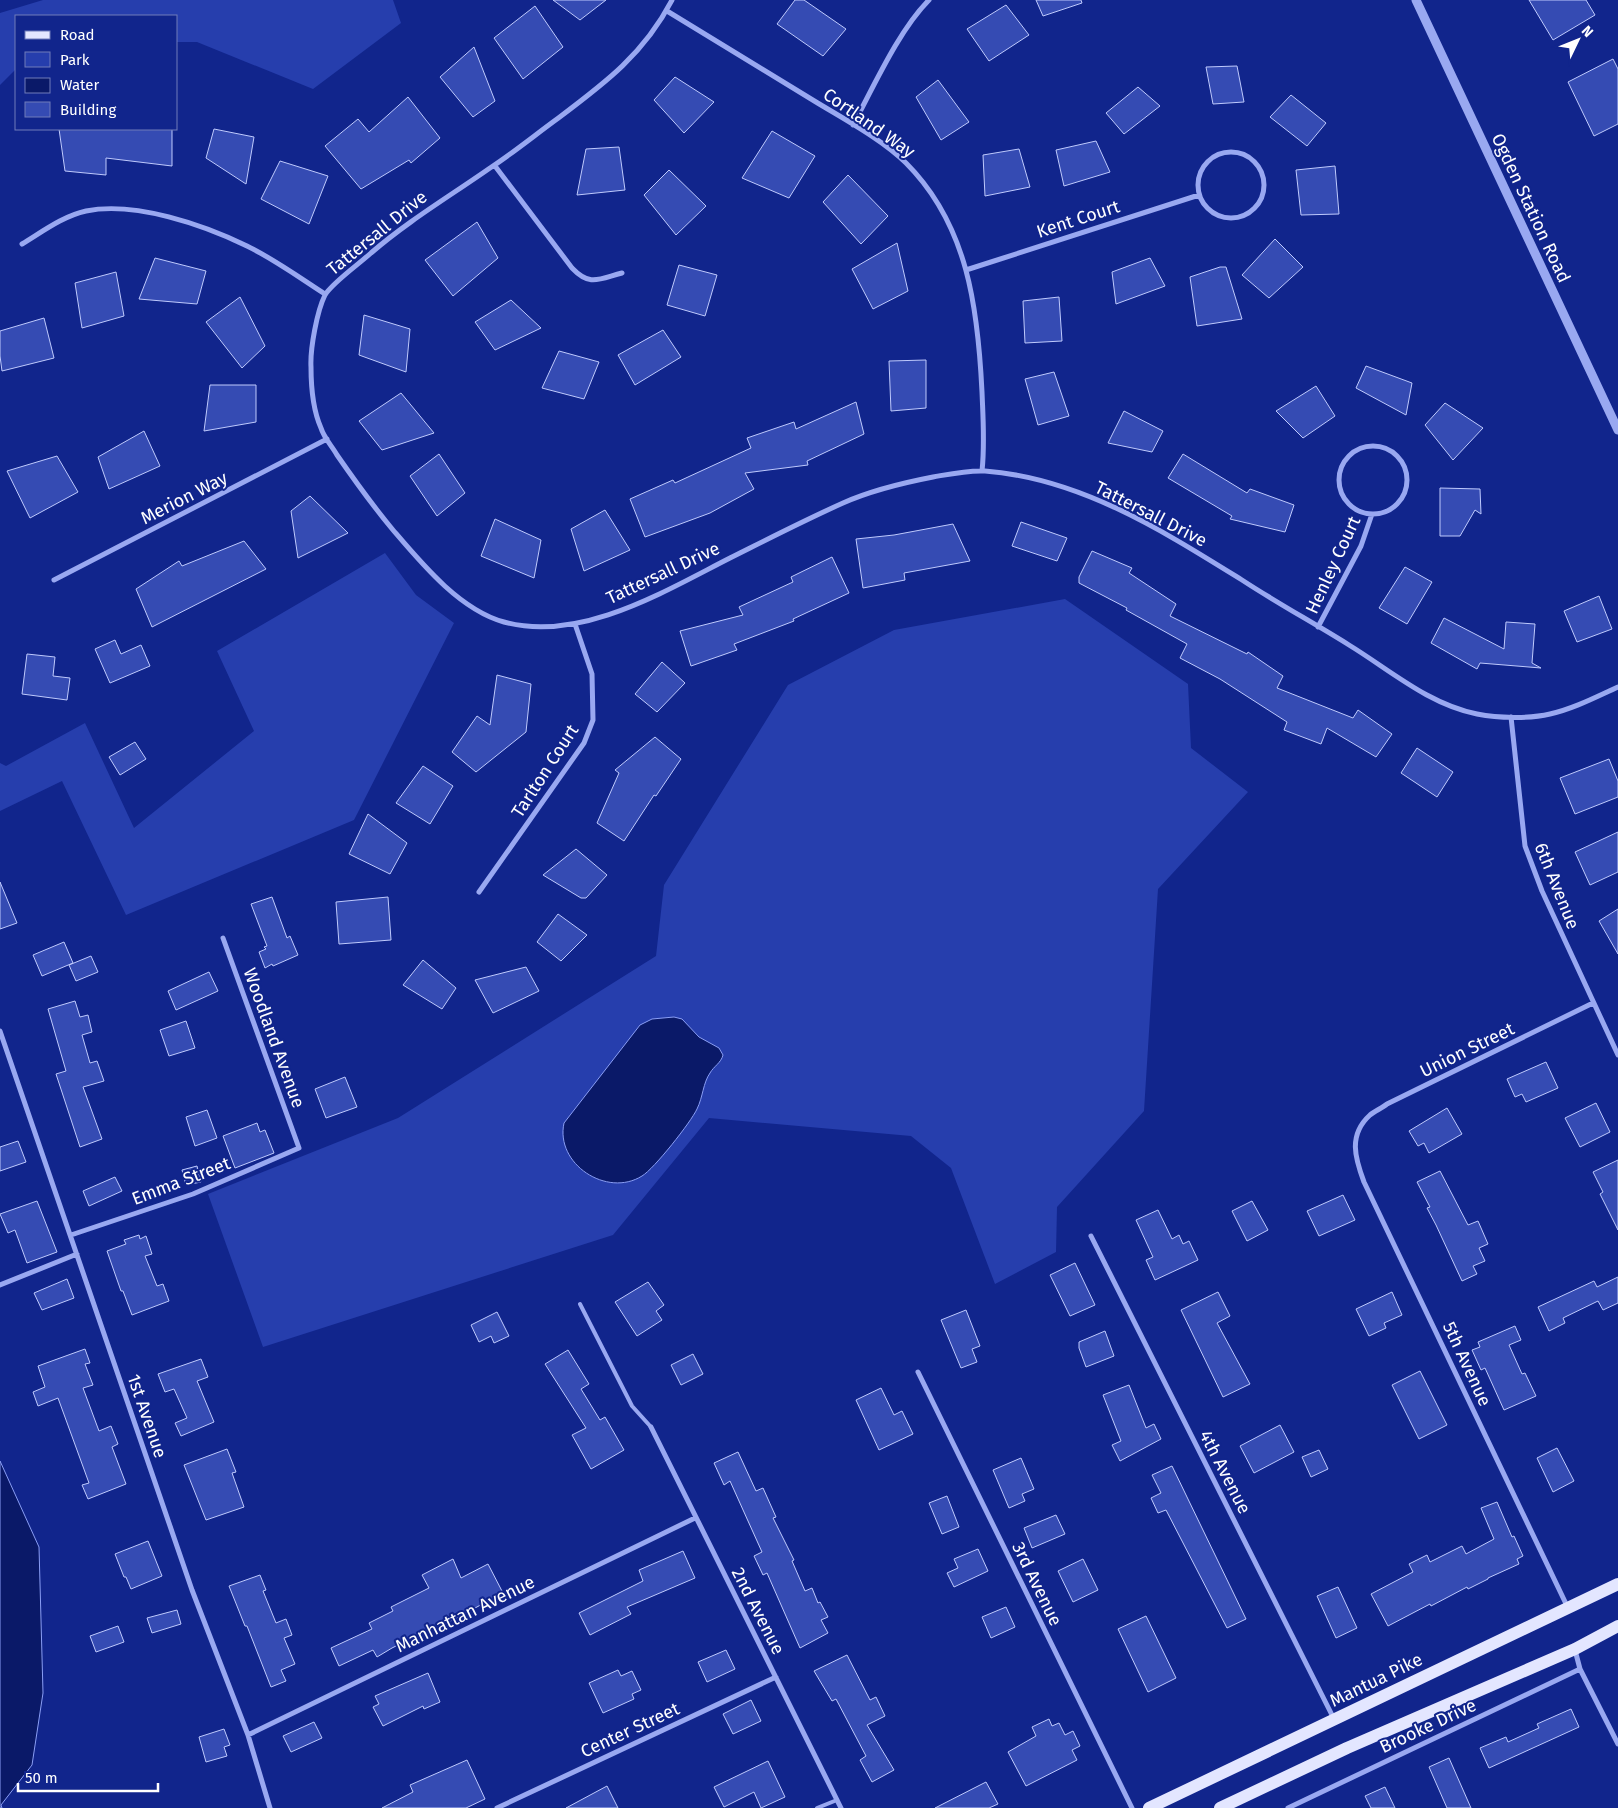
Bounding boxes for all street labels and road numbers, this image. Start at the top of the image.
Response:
street label: Cortland Way [819,83,919,163]
street label: Ogden Station Road [1487,130,1575,286]
street label: Tattersall Drive [322,186,432,280]
street label: Kent Court [1034,195,1123,243]
street label: Merion Way [137,467,231,529]
street label: Tattersall Drive [1091,476,1211,552]
street label: Henley Court [1301,512,1365,617]
street label: Tattersall Drive [603,537,723,609]
street label: Tarlton Court [507,720,584,822]
street label: 6th Avenue [1530,840,1584,932]
street label: Woodland Avenue [238,965,310,1111]
street label: Union Street [1416,1017,1518,1082]
street label: Emma Street [129,1152,234,1210]
street label: 5th Avenue [1438,1318,1496,1410]
street label: 1st Avenue [122,1371,172,1461]
street label: 4th Avenue [1195,1426,1255,1518]
street label: 3rd Avenue [1007,1538,1067,1630]
street label: 2nd Avenue [727,1564,789,1658]
street label: Manhattan Avenue [392,1571,538,1657]
street label: Mantua Pike [1326,1648,1426,1712]
street label: Brooke Drive [1376,1694,1480,1758]
street label: Center Street [577,1697,683,1763]

